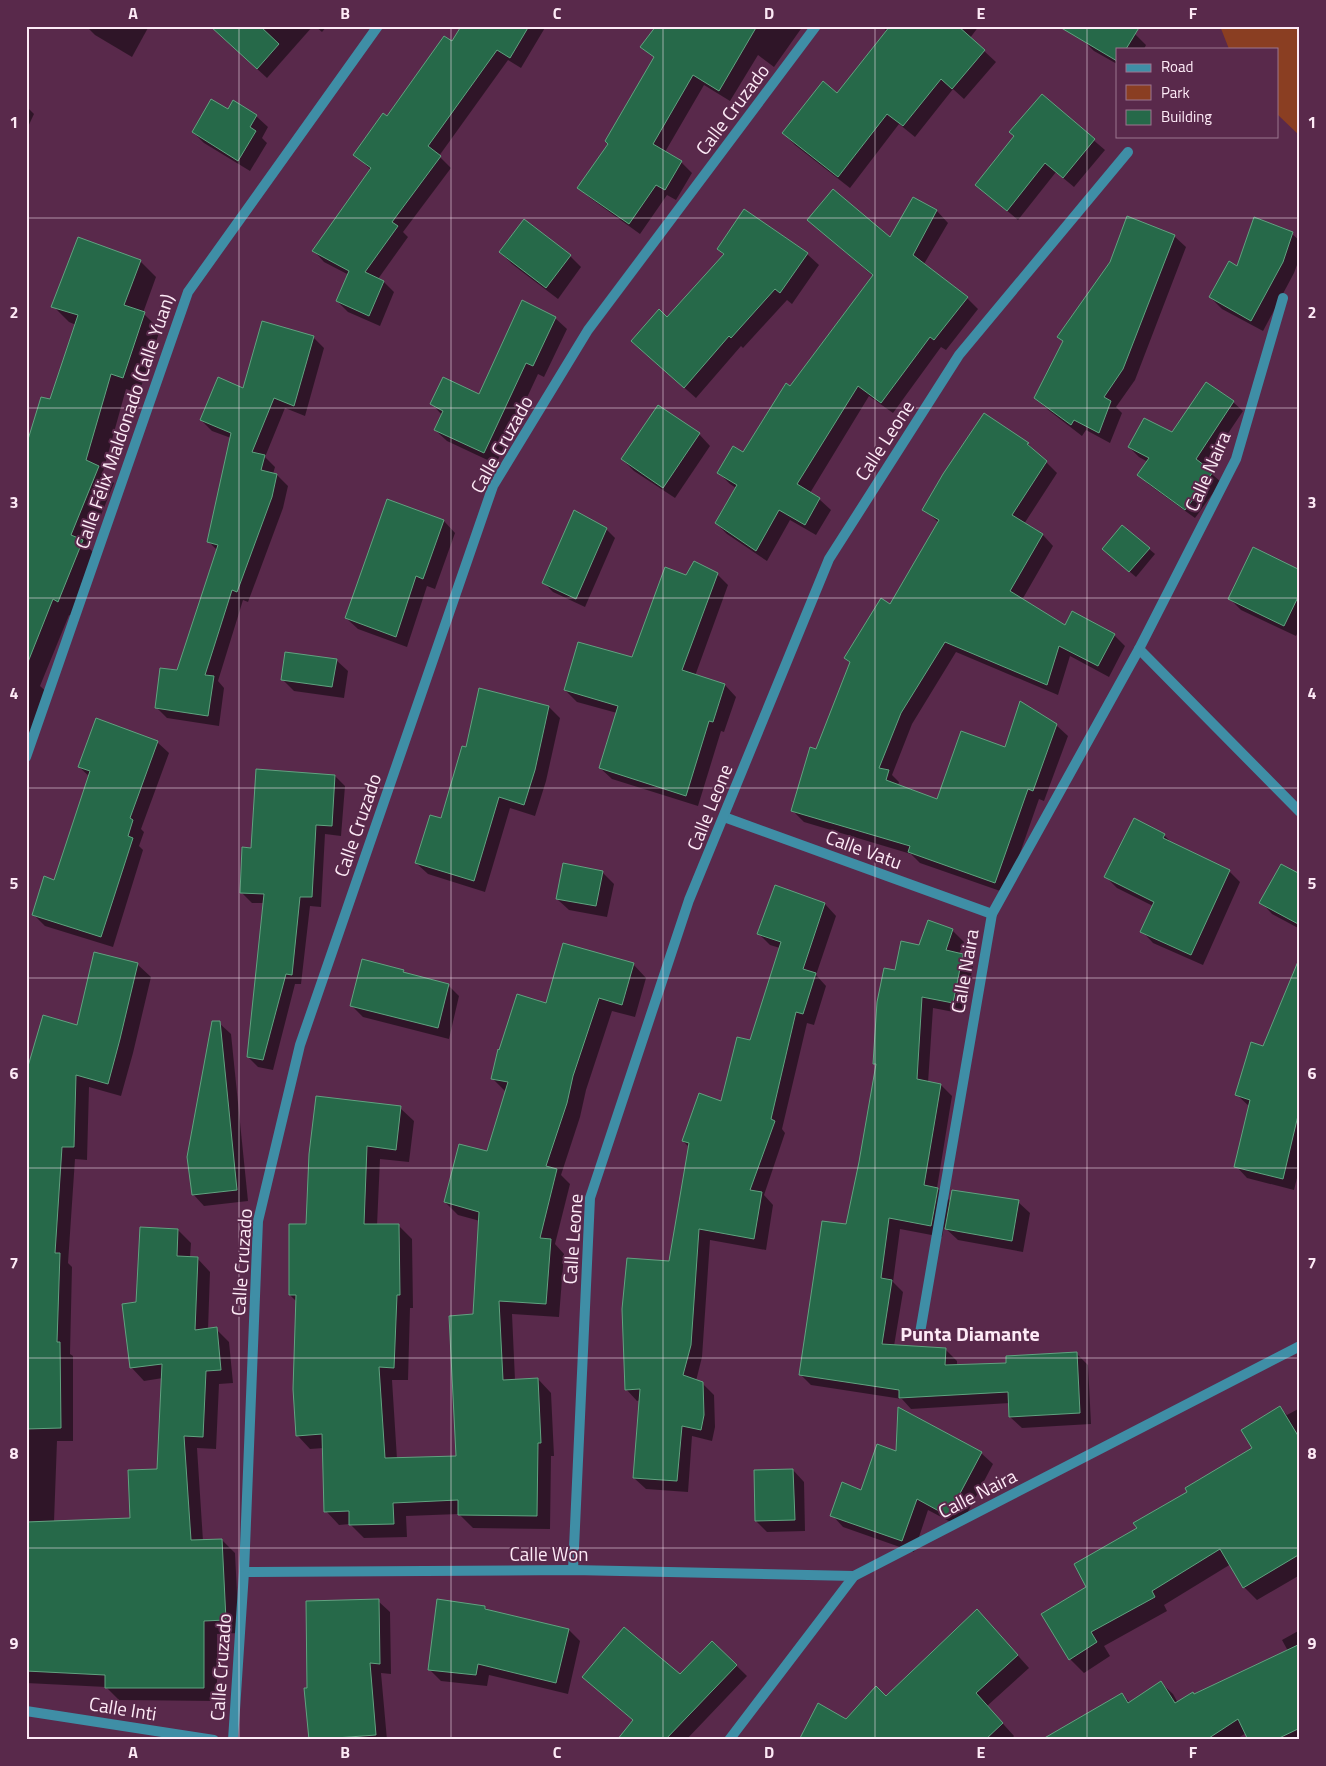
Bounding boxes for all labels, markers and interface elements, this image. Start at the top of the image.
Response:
text: A [128,1,138,25]
text: B [340,1,350,25]
text: C [553,1,562,25]
text: D [764,1,774,25]
text: E [977,1,986,25]
text: F [1189,1,1198,25]
legend [1116,48,1278,138]
text: Road [1161,55,1193,78]
street label: Calle Cruzado [688,57,776,161]
text: Park [1161,81,1190,104]
text: Building [1161,105,1212,128]
text: 1 [10,110,18,134]
text: 1 [1308,110,1316,134]
street label: Calle Félix Maldonado (Calle Yuan) [67,290,181,552]
text: 2 [10,300,18,324]
text: 2 [1308,300,1316,324]
street label: Calle Cruzado [462,390,540,498]
street label: Calle Leone [847,394,921,486]
street label: Calle Naira [1176,426,1238,516]
text: 3 [10,490,18,514]
text: 3 [1308,490,1316,514]
text: 4 [10,681,19,705]
text: 4 [1308,681,1317,705]
street label: Calle Leone [679,759,739,855]
street label: Calle Cruzado [326,769,388,881]
street label: Calle Vatu [822,822,906,876]
text: 5 [10,871,19,895]
text: 5 [1308,871,1317,895]
street label: Calle Naira [942,926,986,1015]
text: 6 [10,1061,19,1085]
text: 6 [1308,1061,1317,1085]
street label: Calle Leone [554,1193,590,1285]
street label: Calle Cruzado [223,1207,259,1317]
text: 7 [10,1251,18,1275]
text: 7 [1308,1251,1316,1275]
district label: Punta Diamante [900,1318,1040,1349]
text: 8 [10,1441,19,1465]
text: 8 [1308,1441,1317,1465]
street label: Calle Naira [933,1461,1022,1525]
street label: Calle Won [509,1539,589,1568]
street label: Calle Cruzado [202,1612,238,1722]
text: 9 [10,1631,19,1655]
text: 9 [1308,1631,1317,1655]
street label: Calle Inti [87,1688,159,1728]
text: A [128,1740,138,1764]
text: B [340,1740,350,1764]
text: C [553,1740,562,1764]
text: D [764,1740,774,1764]
text: E [977,1740,986,1764]
text: F [1189,1740,1198,1764]

